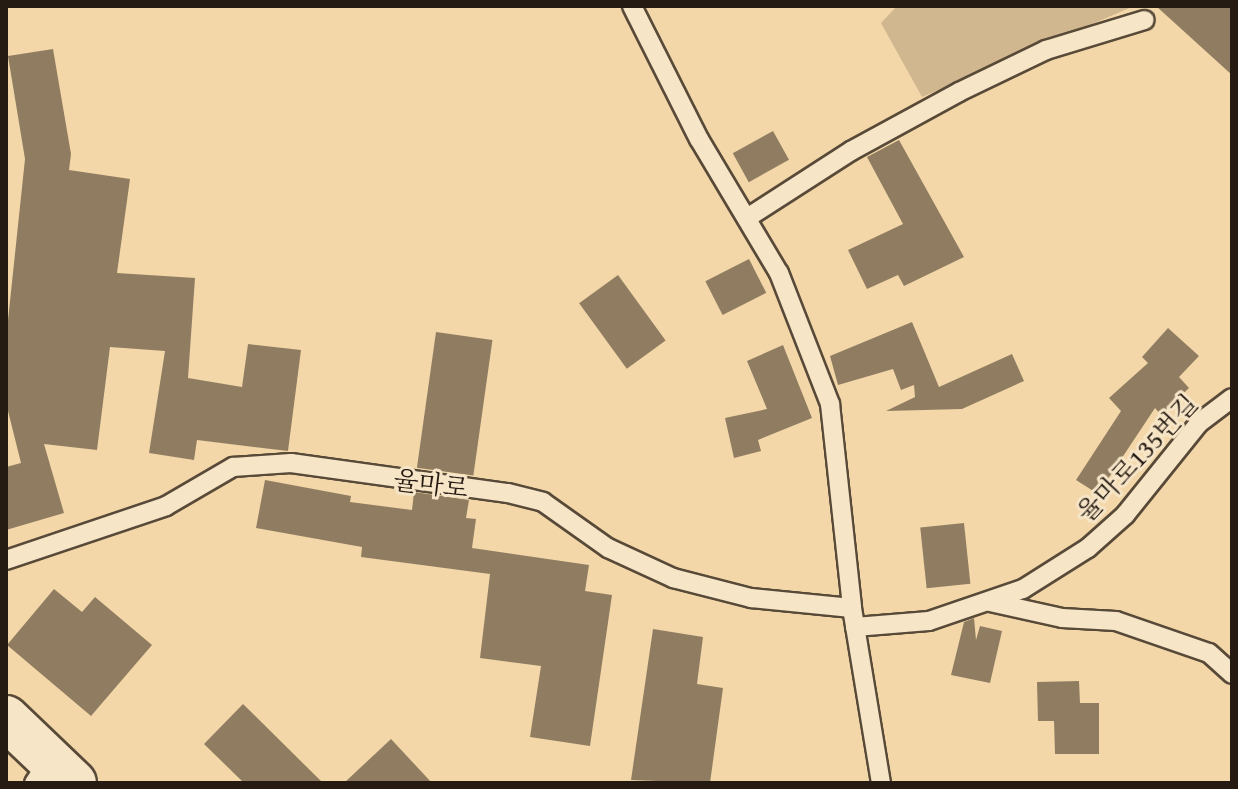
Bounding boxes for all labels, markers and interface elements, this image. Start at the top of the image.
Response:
street label: 율마로135번길 [1070,388,1204,528]
street label: 율마로 [392,464,470,504]

